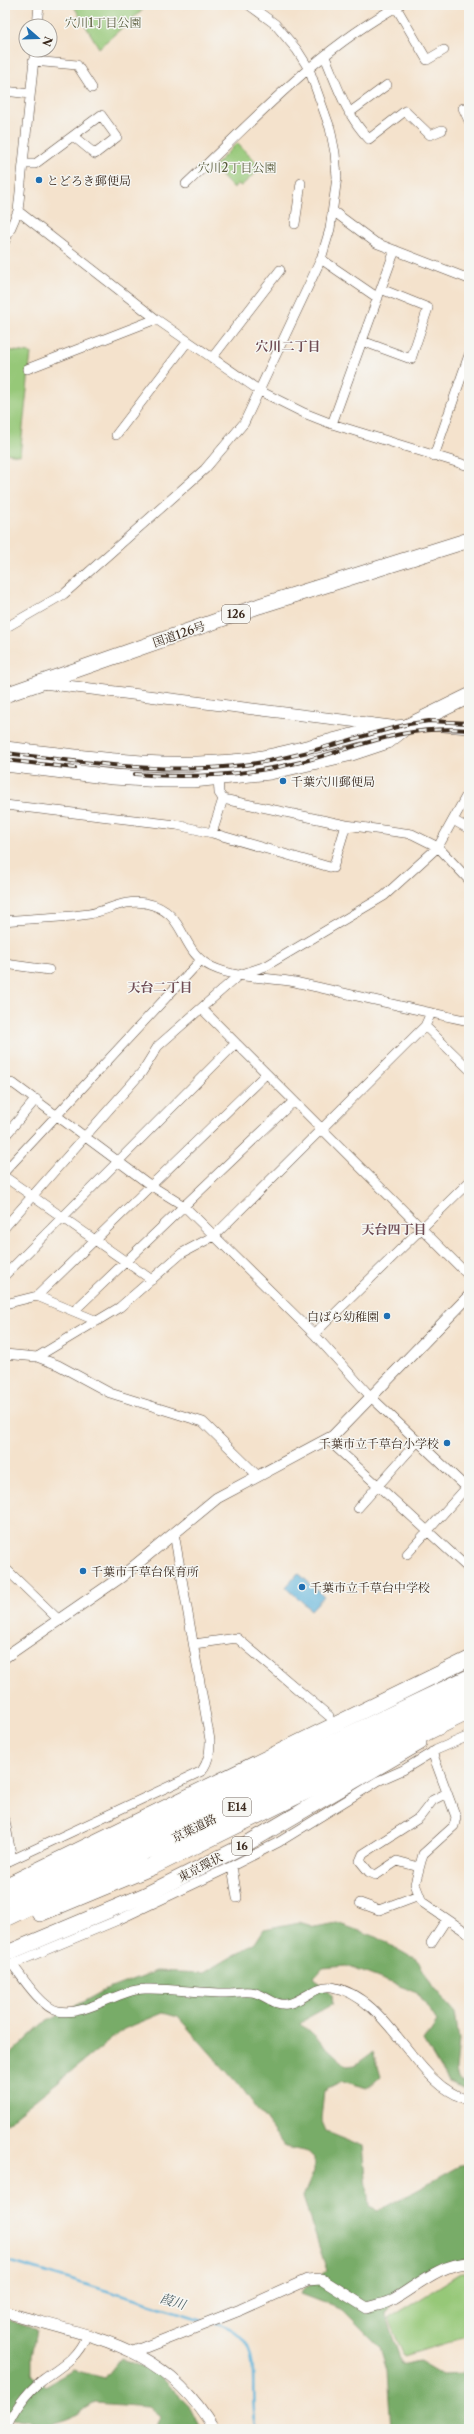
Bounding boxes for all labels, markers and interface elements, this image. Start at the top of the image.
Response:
park label: 穴川1丁目公園 [64,15,142,30]
north arrow [18,18,58,58]
text: N [39,35,56,49]
park label: 穴川2丁目公園 [198,160,276,175]
place label: とどろき郵便局 [47,173,131,188]
marker: とどろき郵便局 [34,175,44,185]
district label: 穴川二丁目 [255,338,321,354]
road number: 126 [222,605,250,623]
street label: 国道126号 [151,618,207,650]
place label: 千葉穴川郵便局 [291,774,375,789]
marker: 千葉穴川郵便局 [278,776,288,786]
district label: 天台二丁目 [127,979,193,995]
district label: 天台四丁目 [361,1221,427,1237]
place label: 白ばら幼稚園 [307,1309,379,1324]
marker: 白ばら幼稚園 [382,1311,392,1321]
place label: 千葉市立千草台小学校 [319,1436,439,1451]
marker: 千葉市立千草台小学校 [442,1438,452,1448]
place label: 千葉市千草台保育所 [91,1564,199,1579]
marker: 千葉市千草台保育所 [78,1566,88,1576]
place label: 千葉市立千草台中学校 [310,1580,430,1595]
marker: 千葉市立千草台中学校 [297,1582,307,1592]
road number: E14 [223,1798,251,1816]
street label: 京葉道路 [169,1811,219,1845]
road number: 16 [232,1837,252,1855]
street label: 東京環状 [175,1849,225,1885]
water label: 葭川 [158,2290,190,2313]

